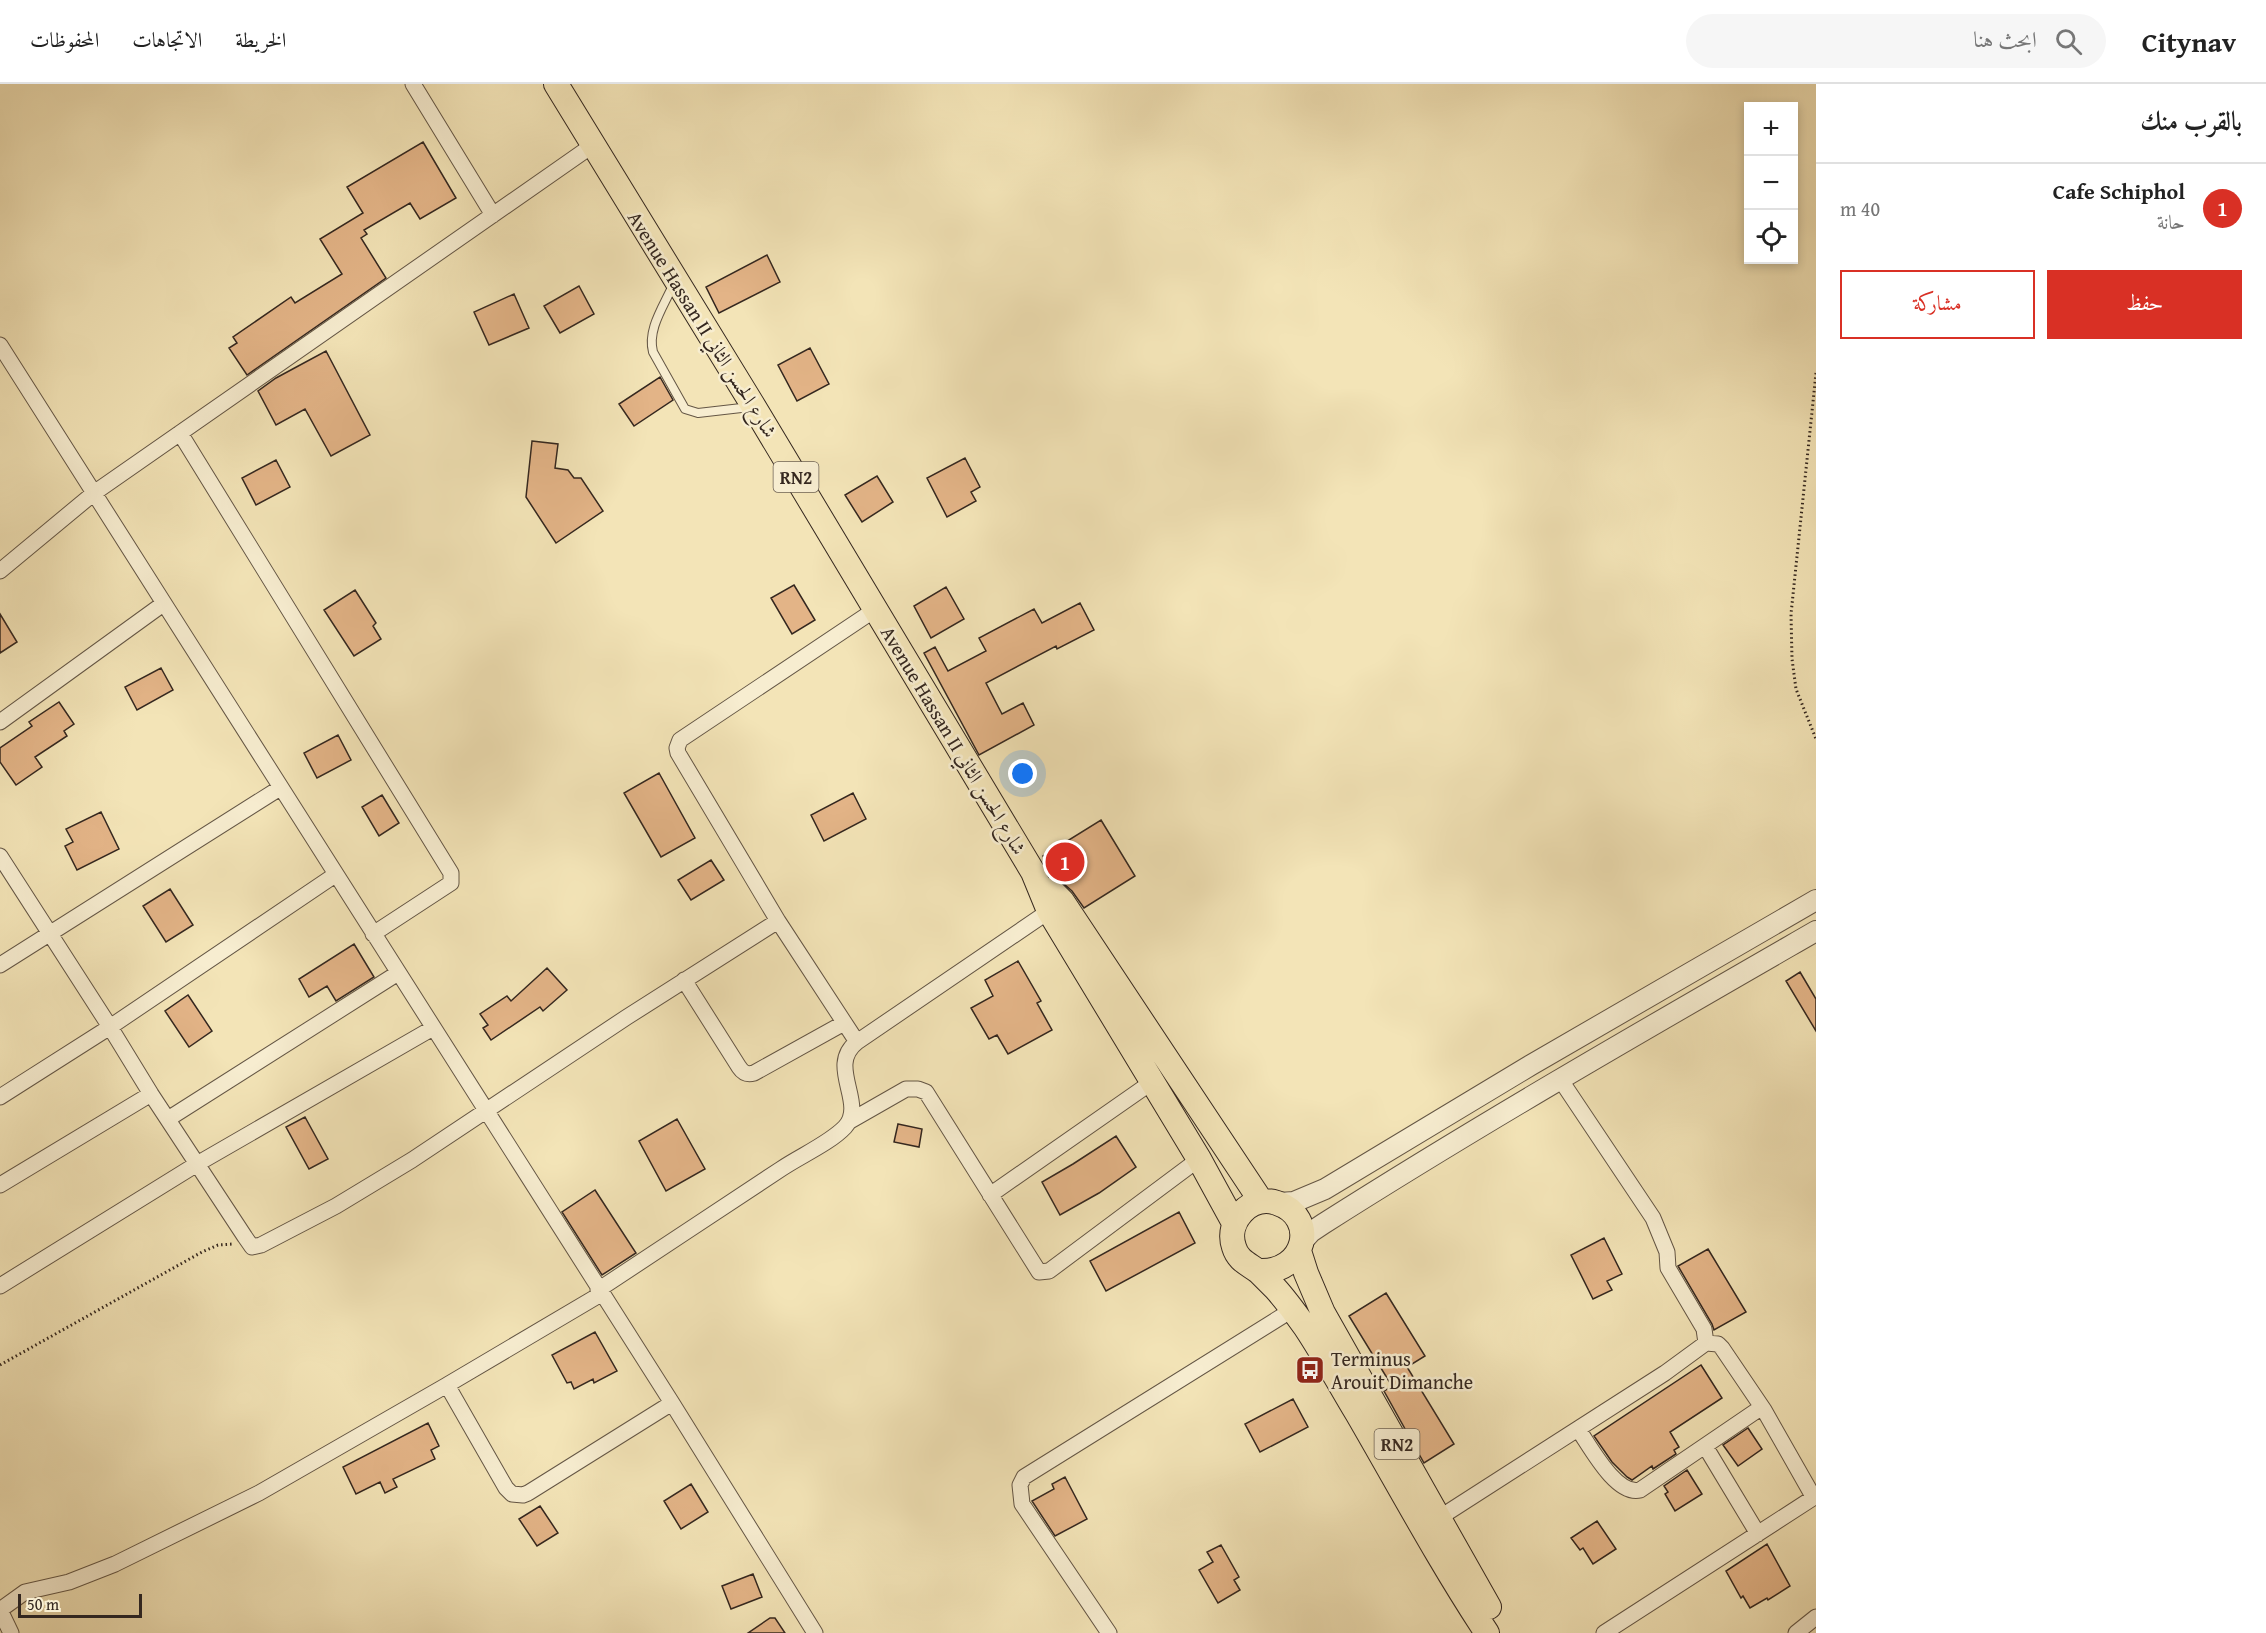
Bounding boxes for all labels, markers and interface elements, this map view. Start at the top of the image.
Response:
search box [1686,14,2106,68]
text: Citynav [2142,21,2236,62]
text: ابحث هنا [1973,23,2037,55]
text: المحفوظات [30,24,99,55]
text: الاتجاهات [132,24,202,55]
text: الخريطة [235,24,286,55]
icon: search [2052,25,2085,58]
text: بالقرب منك [2140,101,2242,140]
map controls [1744,102,1798,264]
button: + [1744,102,1798,156]
button: − [1744,156,1798,210]
text: Cafe Schiphol [2053,175,2185,207]
text: 40 m [1840,194,1880,223]
text: 1 [2217,194,2228,223]
street label: Avenue Hassan II شارع الحسن الثاني [618,205,785,445]
text: حانة [2157,207,2185,236]
button: locate [1744,210,1798,264]
button: مشاركة [1840,270,2035,339]
button: حفظ [2047,270,2242,339]
road number: RN2 [774,462,818,492]
street label: Avenue Hassan II شارع الحسن الثاني [871,620,1034,862]
your location [1008,759,1037,788]
pin: 1 [1046,840,1084,884]
place label: Terminus Arouit Dimanche [1331,1344,1473,1396]
bus stop icon: Terminus Arouit Dimanche [1294,1354,1326,1386]
road number: RN2 [1374,1429,1420,1459]
scale bar [18,1591,142,1618]
text: 50 m [27,1592,59,1616]

